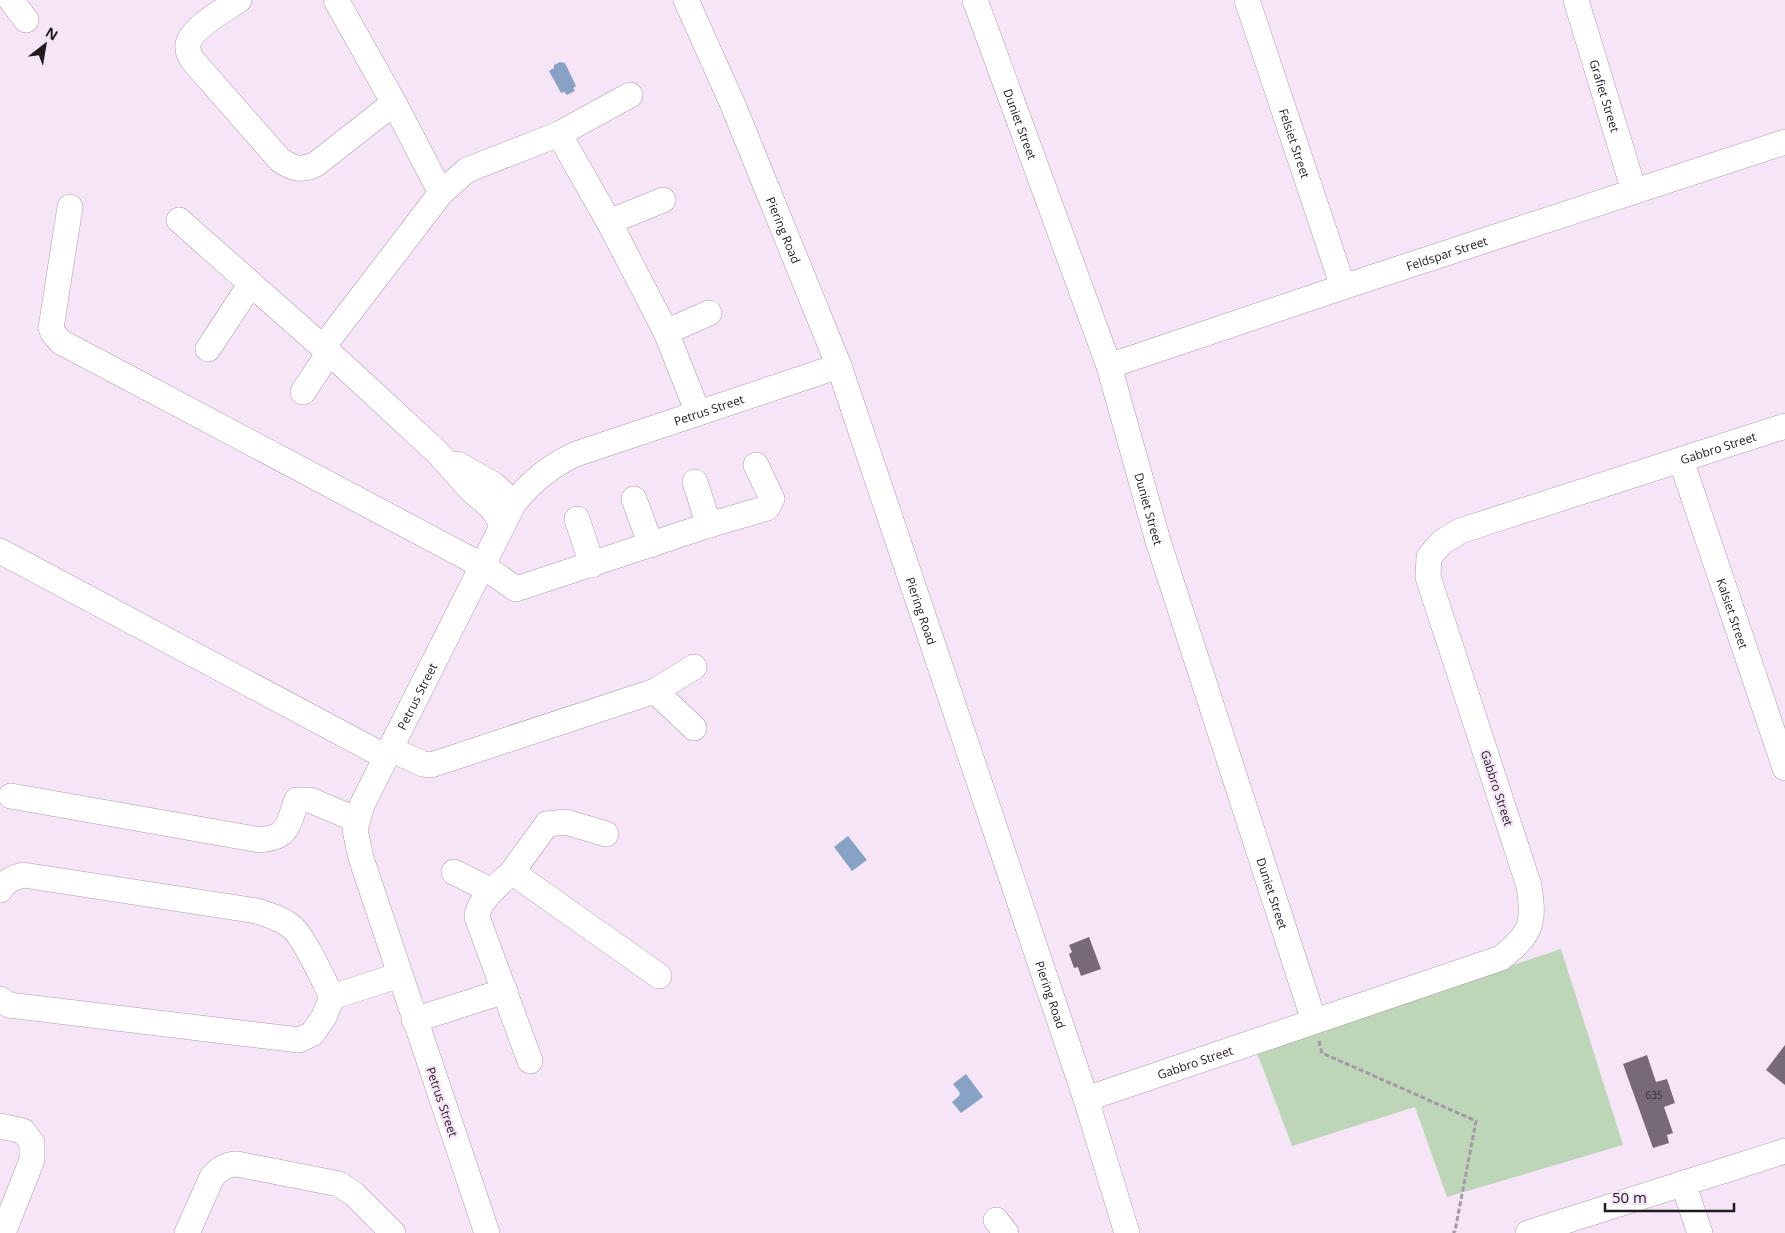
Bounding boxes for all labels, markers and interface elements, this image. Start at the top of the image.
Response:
north arrow [20,20,70,70]
text: N [42,22,62,45]
street label: Grafiet Street [1586,57,1624,134]
street label: Duniet Street [1000,86,1041,162]
street label: Felsiet Street [1275,106,1314,180]
street label: Piering Road [763,194,805,266]
street label: Feldspar Street [1404,232,1489,274]
street label: Petrus Street [671,390,746,429]
street label: Gabbro Street [1678,427,1758,468]
street label: Duniet Street [1131,471,1167,547]
street label: Piering Road [902,575,941,647]
street label: Kalsiet Street [1713,576,1753,651]
street label: Petrus Street [393,660,441,733]
street label: Gabbro Street [1477,748,1517,828]
street label: Duniet Street [1253,855,1292,931]
street label: Piering Road [1031,958,1070,1031]
street label: Gabbro Street [1155,1041,1235,1083]
street label: Petrus Street [422,1065,462,1139]
house number: 635 [1645,1088,1663,1102]
scale bar [1605,1180,1734,1212]
text: 50 m [1612,1187,1647,1207]

